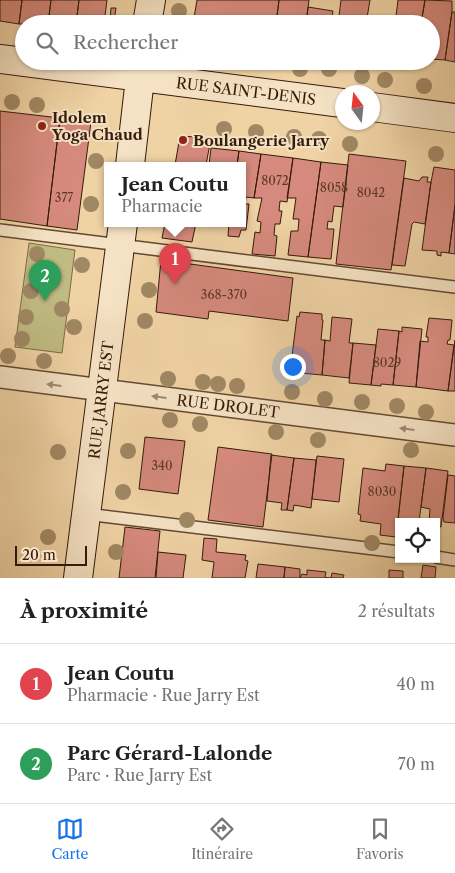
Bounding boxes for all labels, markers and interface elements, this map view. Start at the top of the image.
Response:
search box [15,15,440,70]
icon: search [33,29,61,57]
text: Rechercher [73,31,178,54]
street label: RUE SAINT-DENIS [175,73,317,109]
north arrow [335,85,380,130]
place label: Idolem Yoga Chaud [51,108,143,144]
marker: Idolem Yoga Chaud [36,120,48,132]
place label: Boulangerie Jarry [193,131,330,150]
marker: Boulangerie Jarry [177,134,189,146]
popup [104,162,246,227]
text: Jean Coutu [121,173,229,196]
house number: 8072 [261,173,289,188]
house number: 8058 [320,180,348,195]
house number: 8042 [357,185,385,200]
house number: 377 [55,190,73,205]
text: Pharmacie [121,196,203,216]
pin: 1 [159,243,191,284]
pin: 2 [29,260,61,301]
house number: 368-370 [201,287,247,302]
street label: RUE JARRY EST [84,339,118,460]
your location [280,354,306,380]
house number: 8029 [373,355,401,370]
one-way arrow [45,380,61,388]
street label: RUE DROLET [176,390,281,422]
one-way arrow [150,393,166,401]
one-way arrow [398,425,414,433]
house number: 340 [151,458,173,473]
house number: 8030 [368,484,396,499]
map controls [395,518,440,563]
button: locate [395,518,440,563]
scale bar [15,543,88,566]
text: 20 m [22,546,56,564]
text: À proximité [20,598,148,623]
text: 2 résultats [358,601,435,621]
text: Jean Coutu [67,662,175,685]
text: 1 [32,674,40,694]
text: 40 m [396,674,435,694]
text: Pharmacie · Rue Jarry Est [67,685,260,705]
text: Parc Gérard-Lalonde [67,742,272,765]
text: 2 [31,754,41,774]
text: 70 m [398,754,435,774]
text: Parc · Rue Jarry Est [67,765,212,785]
tab: Carte [51,815,88,863]
tab: Itinéraire [191,815,253,863]
tab: Favoris [356,815,404,863]

